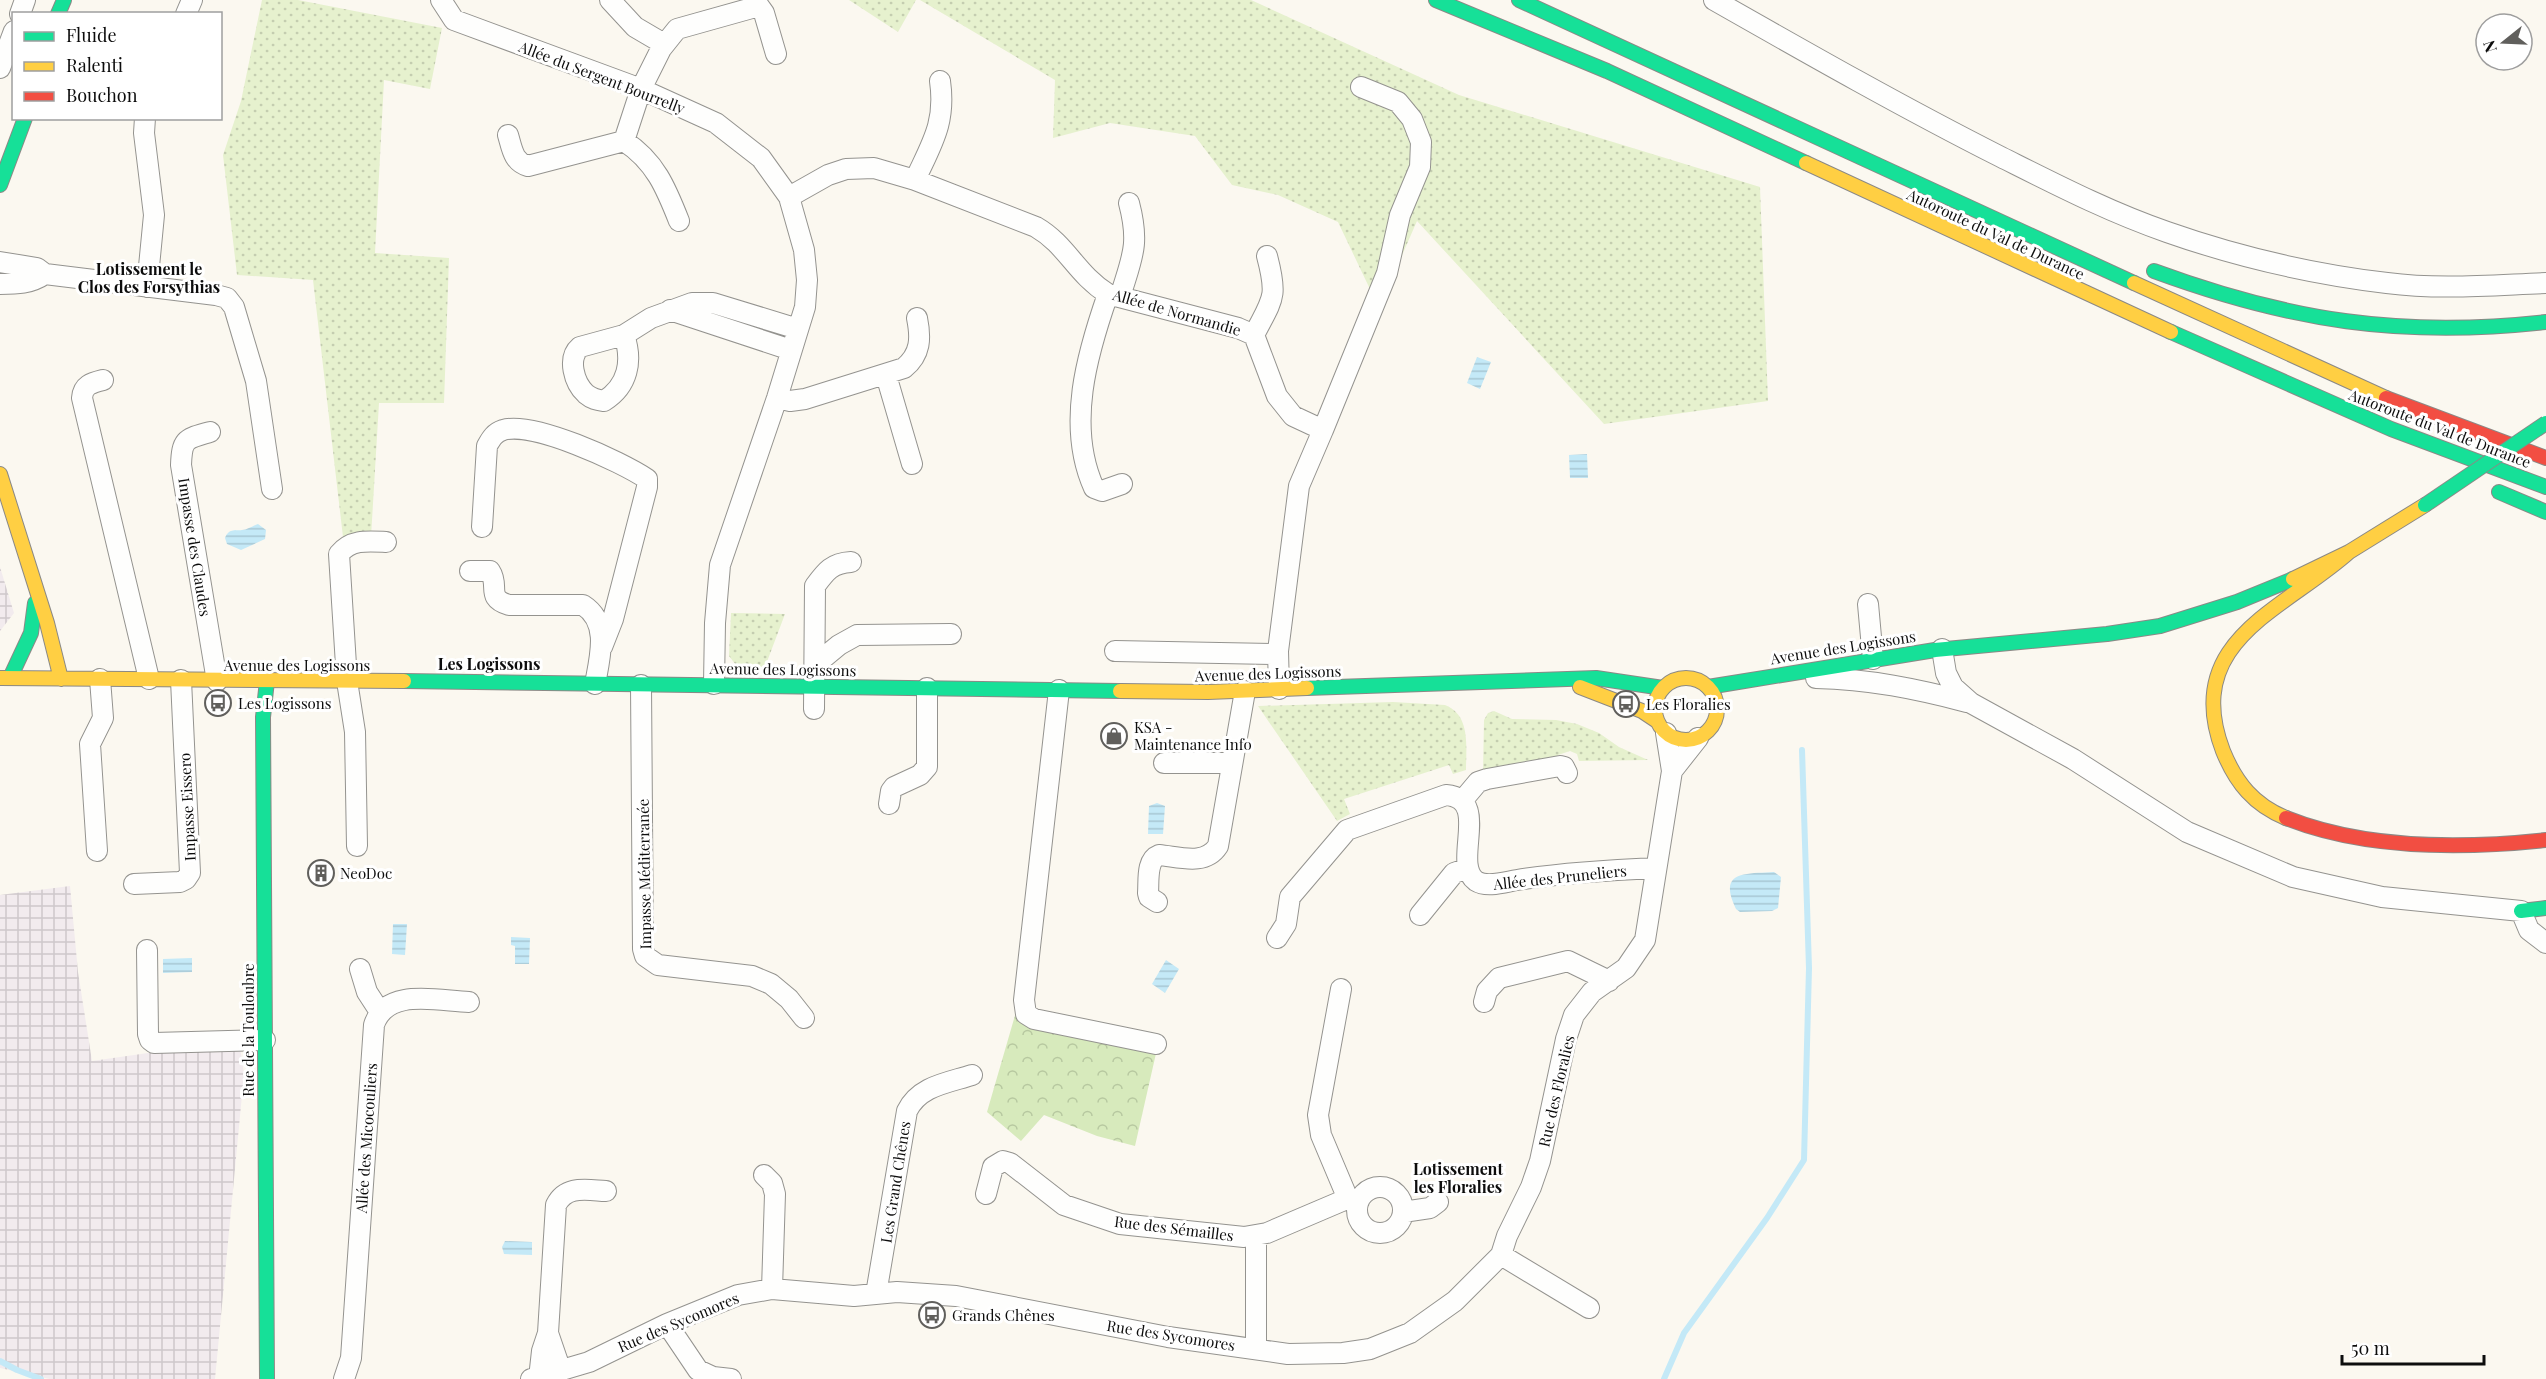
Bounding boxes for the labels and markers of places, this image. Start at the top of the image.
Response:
bus stop icon: Les Logissons [203,688,233,718]
bus stop icon: Les Floralies [1611,689,1641,719]
place label: Les Logissons [238,693,332,713]
place label: Les Floralies [1646,694,1731,714]
place label: KSA - Maintenance Info [1134,717,1252,754]
shop icon: KSA - Maintenance Info [1099,721,1129,751]
building icon: NeoDoc [306,858,336,888]
place label: NeoDoc [340,863,392,883]
bus stop icon: Grands Chênes [917,1300,947,1330]
place label: Grands Chênes [952,1305,1055,1325]

